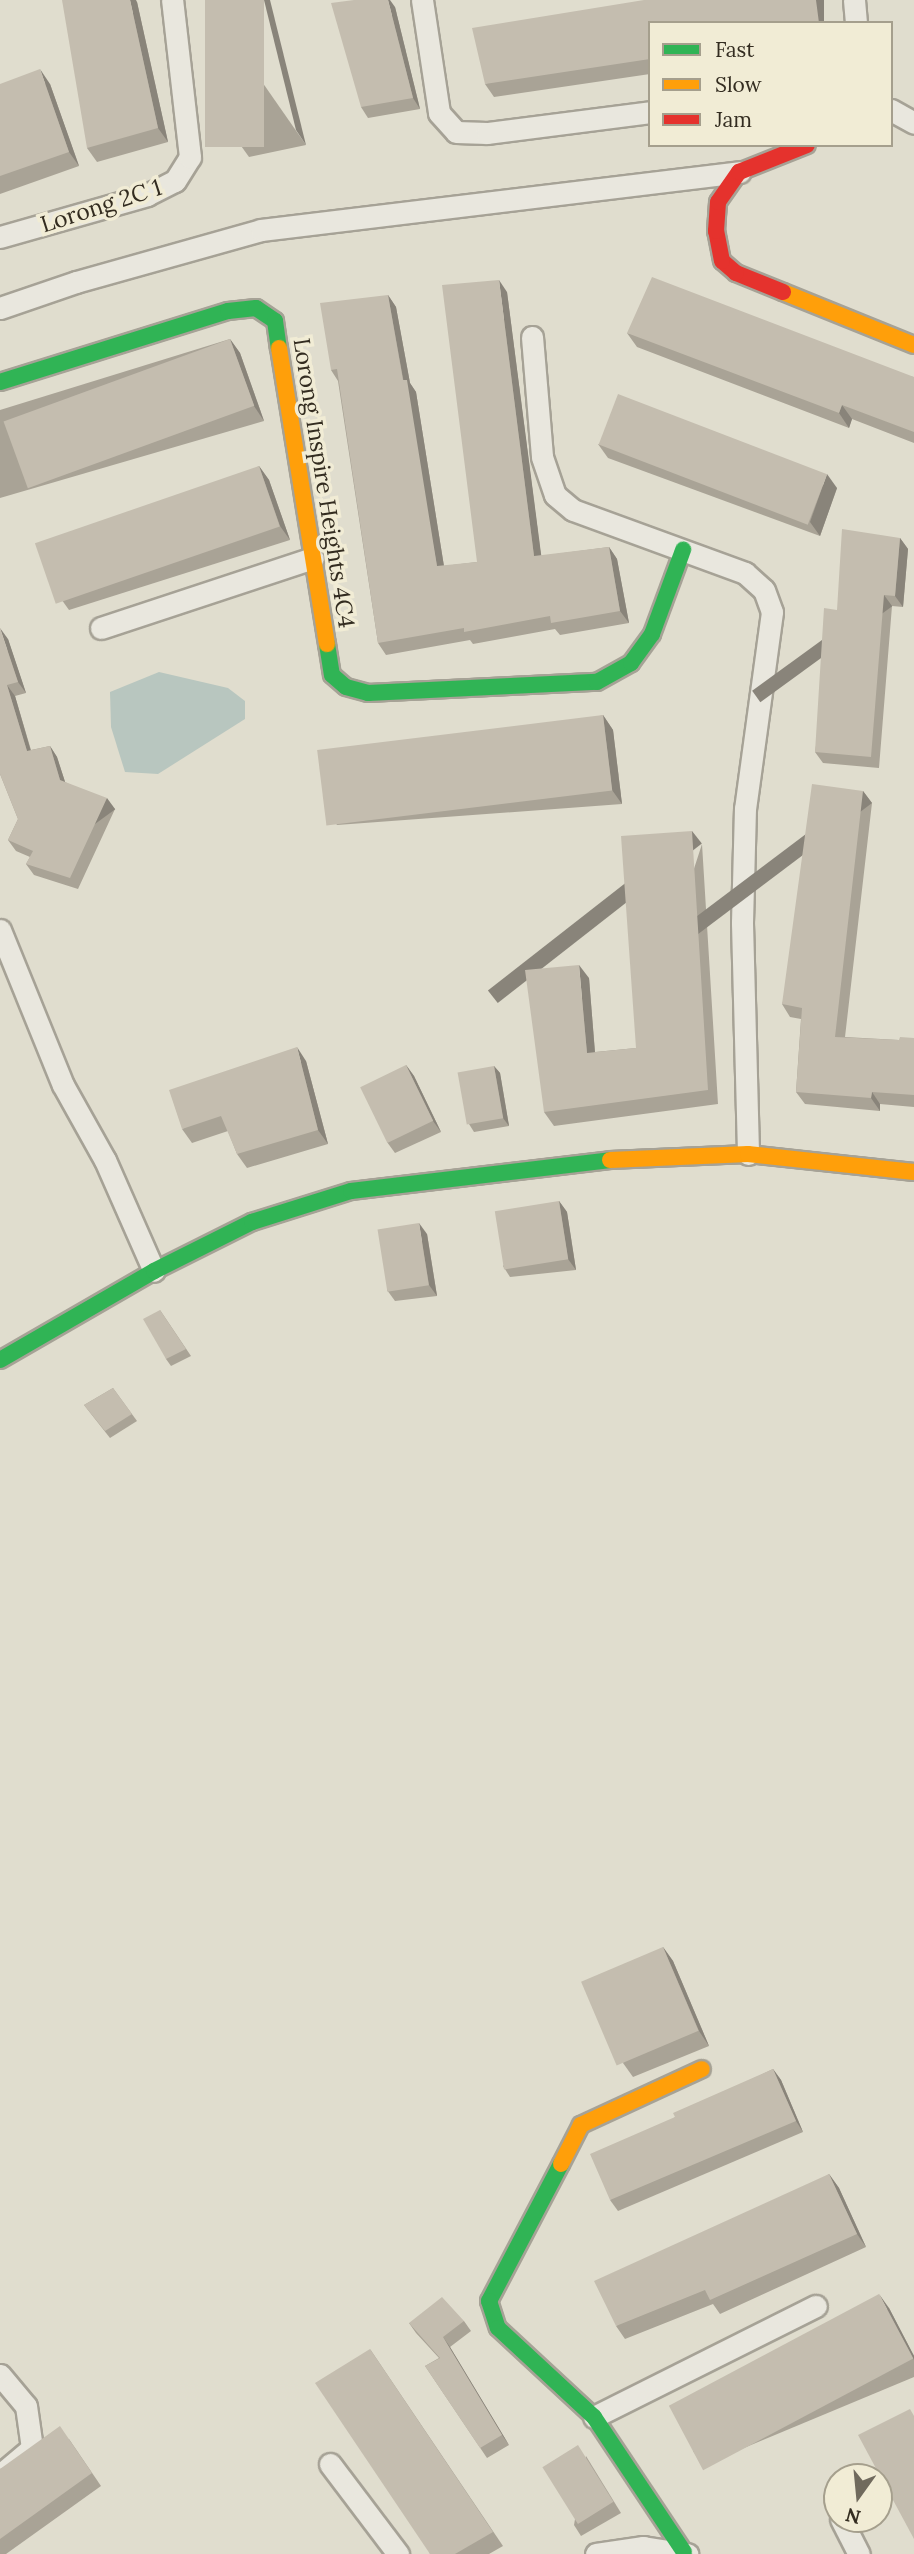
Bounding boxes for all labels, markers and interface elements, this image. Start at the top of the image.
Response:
legend [648,21,893,147]
text: Fast [715,36,754,63]
text: Slow [715,71,762,98]
text: Jam [715,106,752,133]
street label: Lorong 2C 1 [37,173,165,239]
street label: Lorong Inspire Heights 4C4 [287,336,361,630]
north arrow [823,2463,893,2533]
text: N [843,2503,863,2530]

